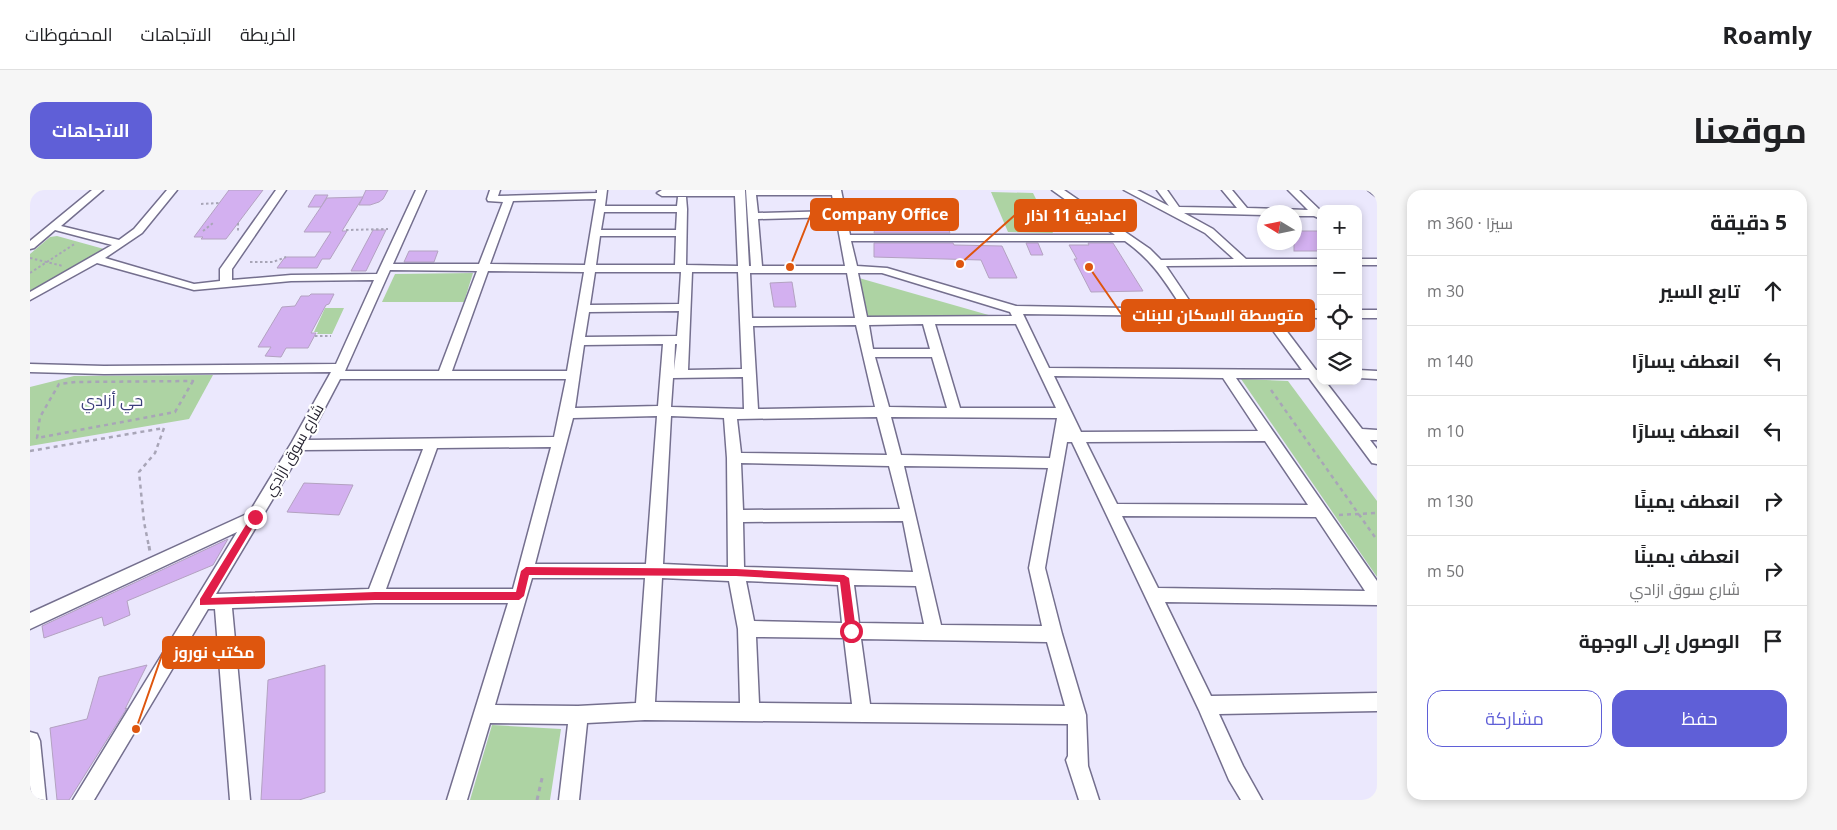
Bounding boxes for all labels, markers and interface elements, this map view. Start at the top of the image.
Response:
text: Roamly [1722,18,1812,51]
text: المحفوظات [25,22,113,46]
text: الاتجاهات [141,22,212,46]
text: الخريطة [240,22,296,46]
button: الاتجاهات [30,102,152,159]
text: موقعنا [1693,106,1807,153]
callout: Company Office [811,199,958,230]
callout: اعدادية 11 اذار [1015,200,1136,231]
text: Company Office [821,203,949,225]
text: اعدادية 11 اذار [1024,204,1127,226]
north arrow [1257,205,1302,250]
map controls [1317,205,1362,385]
button: + [1317,205,1362,250]
text: 5 دقيقة [1710,208,1787,236]
text: سيرًا · 360 m [1427,212,1513,234]
button: − [1317,250,1362,295]
icon: ahead [1759,277,1787,305]
text: تابع السير [1660,278,1740,304]
text: 30 m [1427,280,1464,302]
button: locate [1317,295,1362,340]
callout: متوسطة الاسكان للبنات [1122,300,1314,331]
text: متوسطة الاسكان للبنات [1132,304,1304,326]
button: layers [1317,340,1362,385]
icon: left [1759,347,1787,375]
text: انعطف يسارًا [1631,348,1740,374]
text: 140 m [1427,350,1473,372]
district label: حي أزادي [81,389,143,414]
street label: شارع سوق ازادي [259,400,330,501]
icon: left [1759,417,1787,445]
text: انعطف يسارًا [1631,418,1740,444]
text: 10 m [1427,420,1464,442]
icon: right [1759,487,1787,515]
text: انعطف يمينًا [1634,488,1740,514]
text: 130 m [1427,490,1473,512]
route end [244,506,267,529]
text: انعطف يمينًا [1634,543,1740,569]
icon: right [1759,557,1787,585]
text: 50 m [1427,560,1464,582]
text: شارع سوق ازادي [1630,578,1740,600]
route start [840,620,863,643]
icon: arrive [1759,627,1787,655]
text: الوصول إلى الوجهة [1579,628,1740,654]
callout: مكتب نوروز [163,637,264,668]
text: مكتب نوروز [172,641,255,663]
button: مشاركة [1427,690,1602,747]
button: حفظ [1612,690,1787,747]

